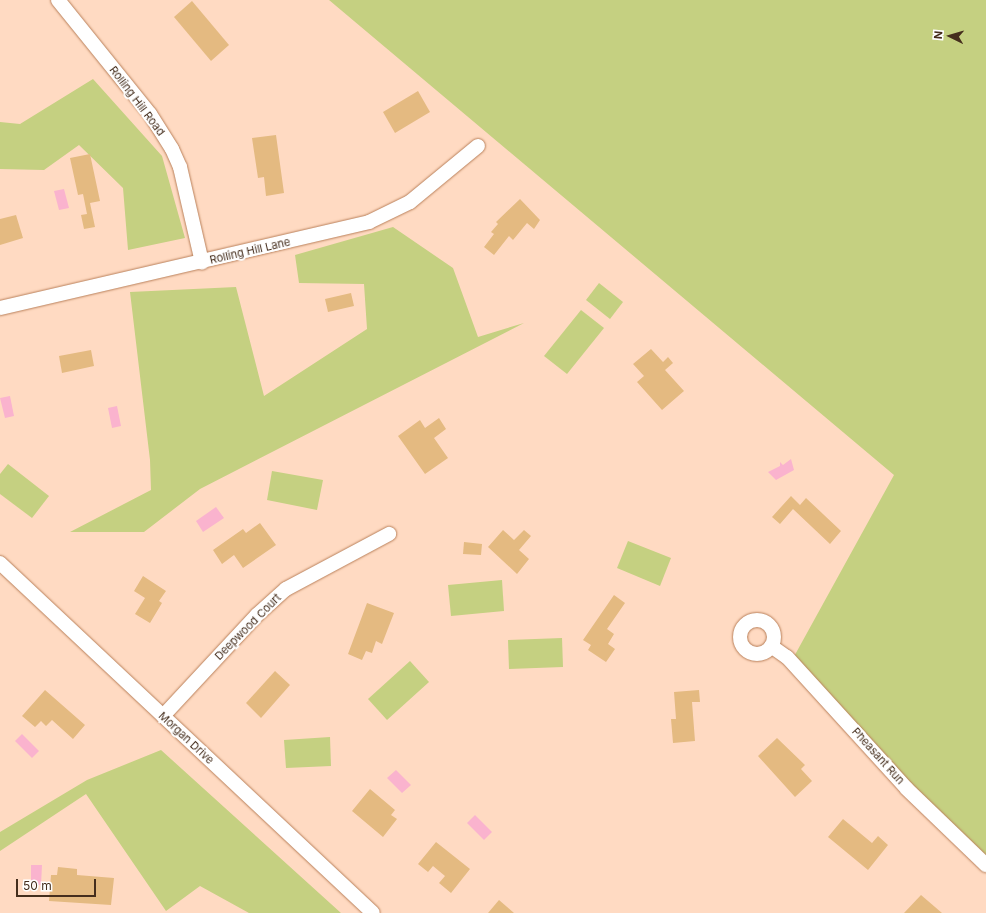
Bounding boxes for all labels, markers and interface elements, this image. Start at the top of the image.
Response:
north arrow [930,16,970,56]
text: N [931,30,945,40]
street label: Rolling Hill Road [107,64,167,138]
street label: Rolling Hill Lane [208,235,292,267]
street label: Deepwood Court [212,591,284,663]
street label: Morgan Drive [156,709,216,767]
street label: Pheasant Run [849,725,907,787]
scale bar [18,871,98,897]
text: 50 m [23,878,52,893]

